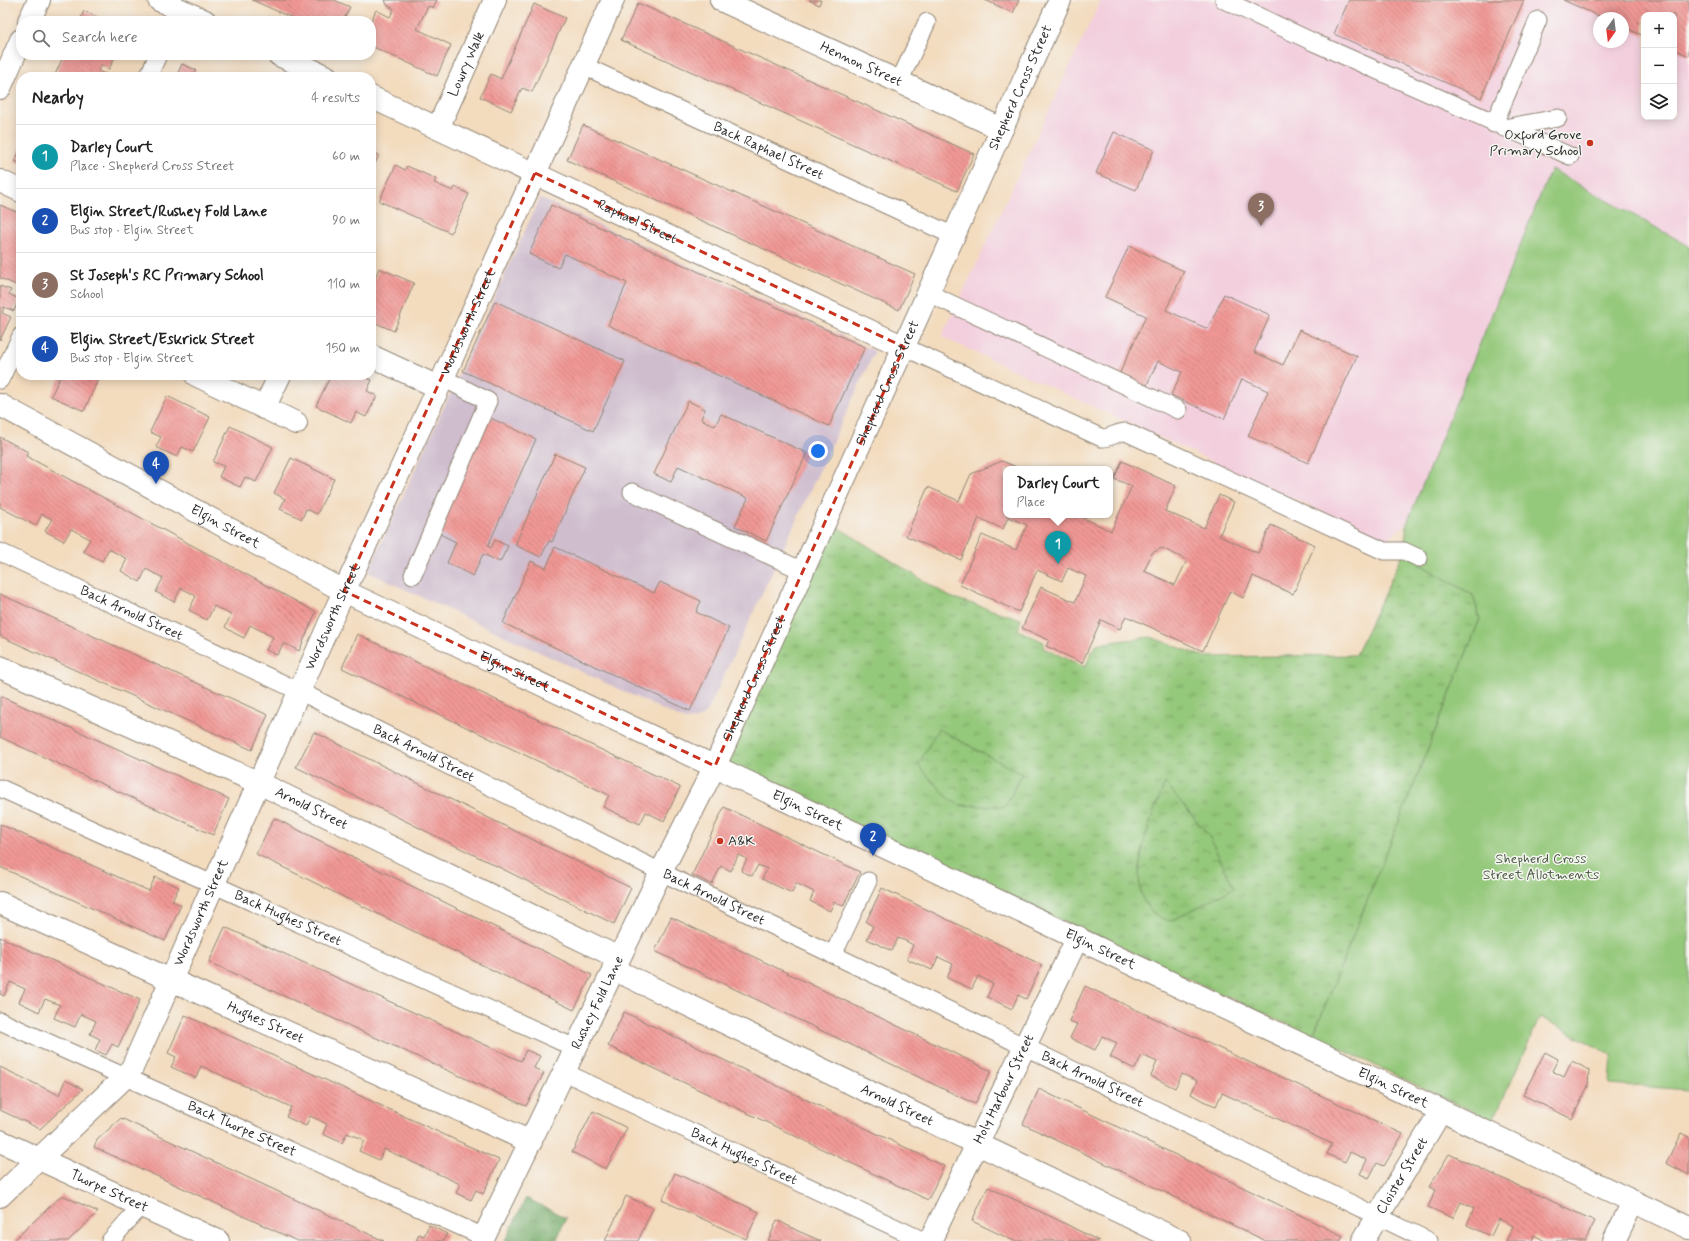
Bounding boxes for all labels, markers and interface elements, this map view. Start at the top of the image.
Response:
north arrow [1593,12,1629,48]
map controls [1641,12,1677,120]
button: + [1641,12,1677,48]
search box [16,16,376,60]
street label: Shepherd Cross Street [984,22,1057,153]
icon: search [30,27,52,49]
text: Search here [62,28,138,48]
street label: Lowry Walk [444,29,489,99]
street label: Hennon Street [817,38,905,91]
button: − [1641,48,1677,84]
button: layers [1641,84,1677,120]
text: Nearby [32,87,84,109]
text: 4 results [311,90,360,107]
street label: Back Raphael Street [710,118,827,184]
place label: Oxford Grove Primary School [1489,126,1582,160]
text: Darley Court [70,138,153,158]
marker: Oxford Grove Primary School [1585,138,1595,148]
text: 1 [42,148,48,165]
text: 60 m [332,148,360,165]
text: Place · Shepherd Cross Street [70,158,234,175]
pin: 3 [1248,193,1274,226]
street label: Raphael Street [594,195,680,248]
text: Elgin Street/Rushey Fold Lane [70,202,267,222]
text: 2 [42,212,48,229]
text: 90 m [332,212,360,229]
text: Bus stop · Elgin Street [70,222,194,239]
street label: Wordsworth Street [436,265,500,378]
text: St Joseph's RC Primary School [70,266,264,286]
text: 3 [42,276,48,293]
text: 110 m [327,276,360,293]
text: School [70,286,104,303]
street label: Shepherd Cross Street [851,317,924,449]
text: Elgin Street/Eskrick Street [70,330,255,350]
text: 4 [41,340,49,357]
text: 150 m [326,340,360,357]
text: Bus stop · Elgin Street [70,350,194,367]
your location [808,441,828,461]
pin: 4 [143,451,169,484]
popup [1003,466,1113,518]
text: Darley Court [1016,474,1100,494]
text: Place [1016,494,1045,511]
street label: Elgin Street [187,501,264,553]
pin: 1 [1045,531,1071,564]
street label: Wordsworth Street [301,560,365,673]
street label: Back Arnold Street [77,582,186,645]
street label: Shepherd Cross Street [718,613,791,744]
street label: Elgin Street [476,647,554,697]
street label: Back Arnold Street [370,720,477,786]
street label: Arnold Street [272,783,351,834]
street label: Elgin Street [769,786,847,835]
pin: 2 [860,823,886,856]
place label: A&K [728,832,755,850]
marker: A&K [715,836,725,846]
park label: Shepherd Cross Street Allotments [1483,850,1599,884]
street label: Wordsworth Street [169,856,233,969]
street label: Back Arnold Street [660,865,768,930]
street label: Back Hughes Street [232,886,344,950]
street label: Elgin Street [1062,925,1139,974]
street label: Rushey Fold Lane [567,953,628,1052]
street label: Hughes Street [224,997,307,1048]
street label: Holy Harbour Street [970,1031,1038,1147]
street label: Back Arnold Street [1038,1047,1146,1111]
street label: Elgin Street [1355,1063,1432,1113]
street label: Arnold Street [858,1080,936,1130]
street label: Back Thorpe Street [185,1097,300,1161]
street label: Back Hughes Street [688,1124,800,1189]
street label: Cloister Street [1372,1134,1432,1218]
street label: Thorpe Street [67,1165,151,1217]

